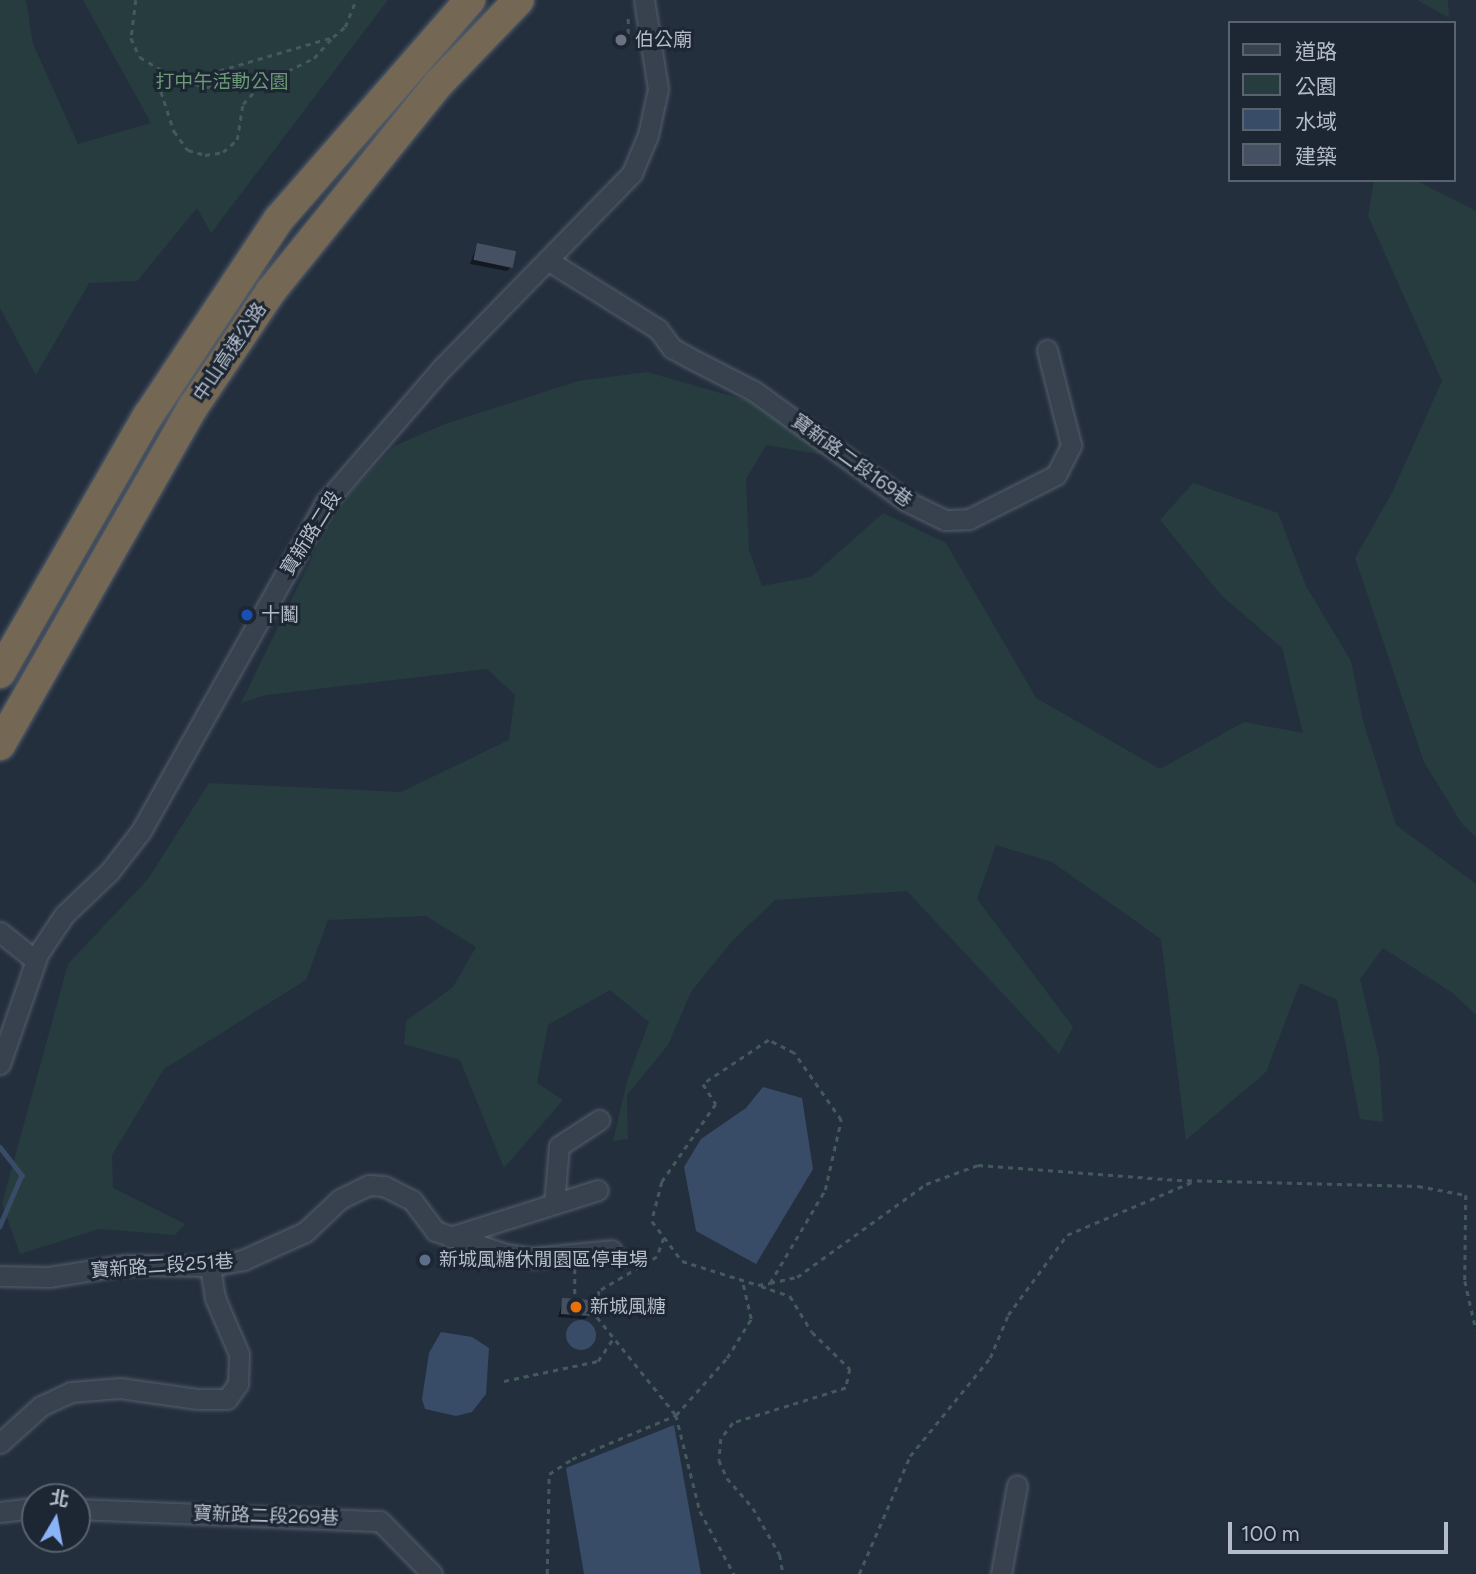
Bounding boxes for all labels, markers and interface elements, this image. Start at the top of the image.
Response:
legend [1228,21,1455,182]
place label: 伯公廟 [635,29,692,51]
marker: 伯公廟 [613,32,629,48]
text: 道路 [1295,39,1337,64]
park label: 打中午活動公園 [156,71,288,93]
text: 公園 [1295,74,1337,99]
text: 水域 [1295,109,1337,134]
text: 建築 [1295,144,1337,169]
street label: 中山高速公路 [189,298,271,406]
street label: 寶新路二段169巷 [787,410,917,512]
street label: 寶新路二段 [276,487,346,579]
place label: 十鬮 [261,604,299,626]
marker: 十鬮 [239,607,255,623]
place label: 新城風糖休閒園區停車場 [439,1249,648,1271]
street label: 寶新路二段251巷 [90,1250,234,1282]
marker: 新城風糖休閒園區停車場 [417,1252,433,1268]
place label: 新城風糖 [590,1296,666,1318]
marker: 新城風糖 [568,1299,584,1315]
north arrow [21,1483,91,1553]
text: 北 [48,1486,71,1512]
street label: 寶新路二段269巷 [193,1502,339,1530]
scale bar [1231,1508,1452,1552]
text: 100 m [1241,1521,1300,1546]

